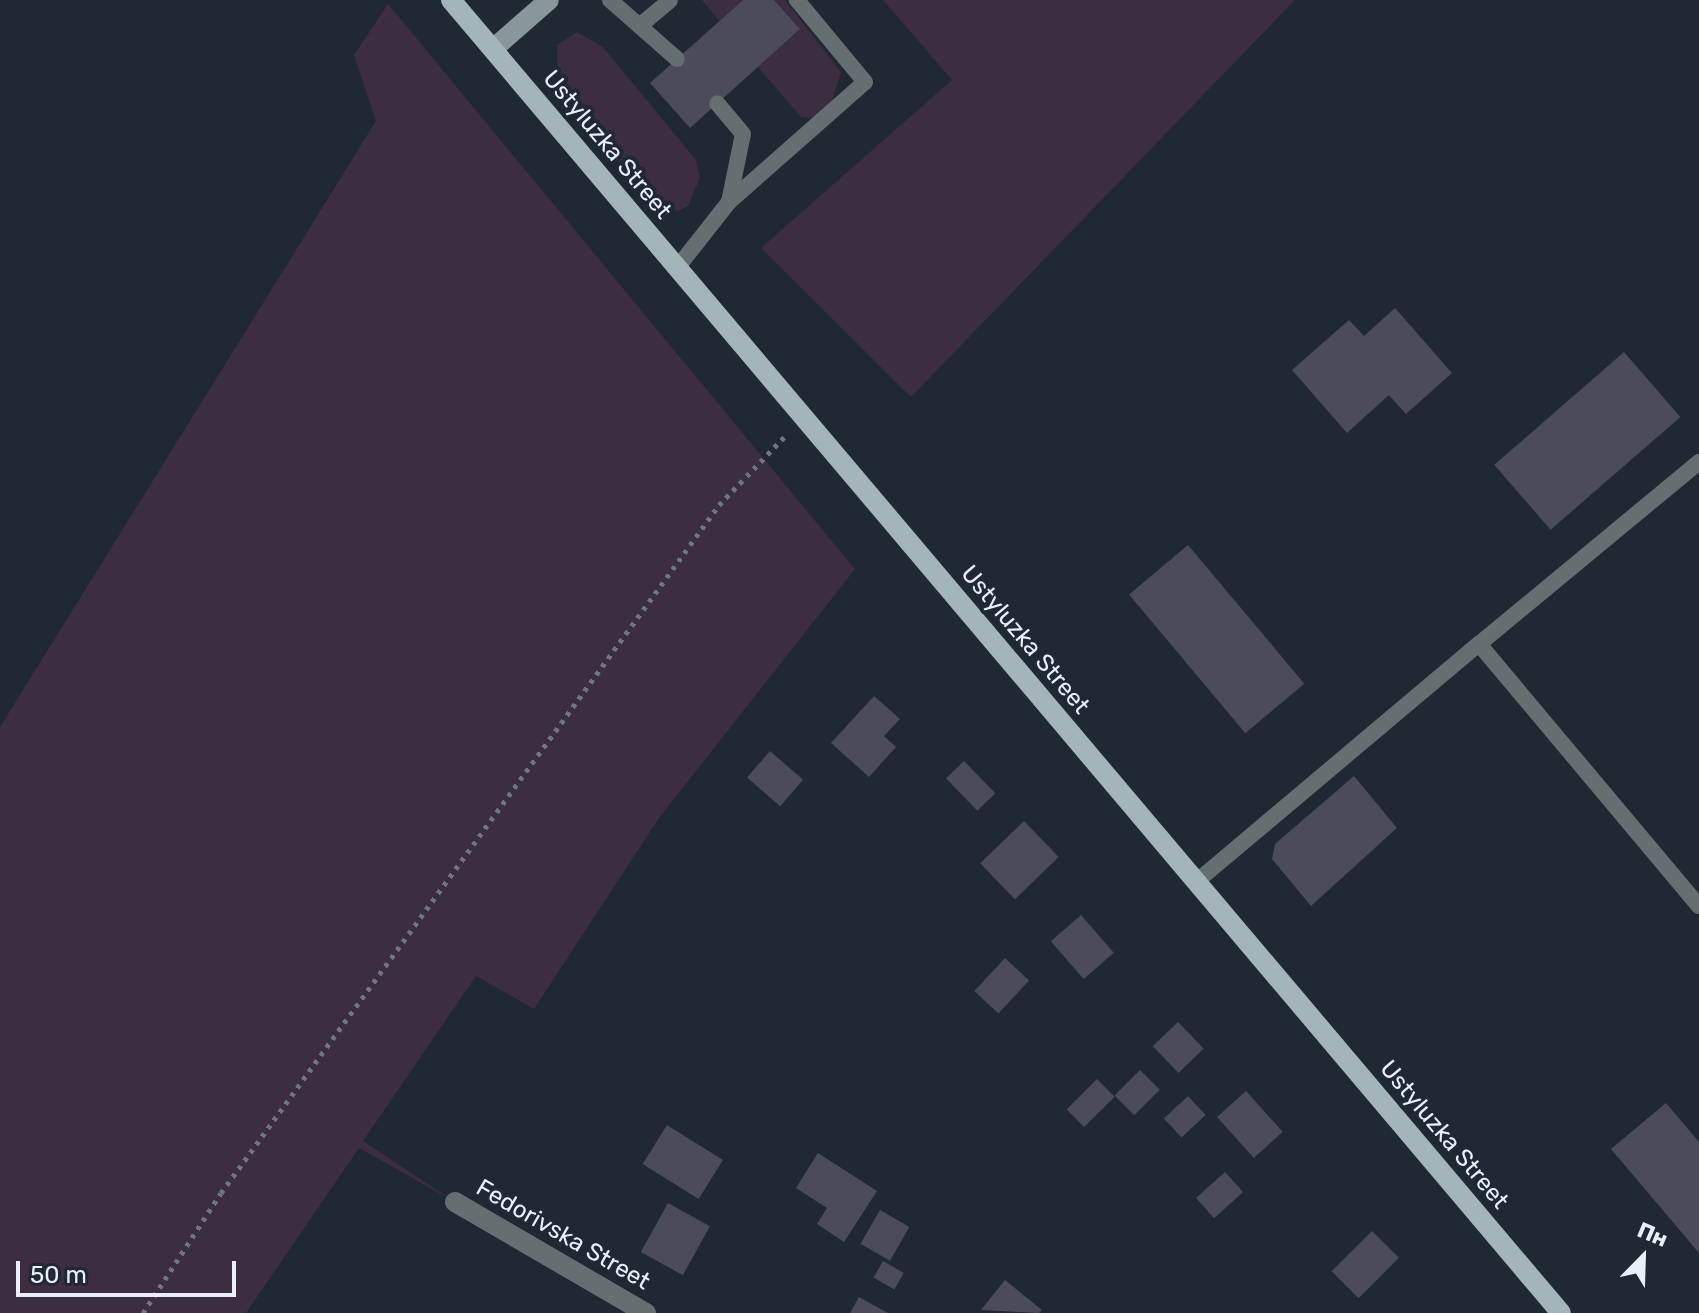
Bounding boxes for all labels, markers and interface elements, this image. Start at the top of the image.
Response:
street label: Ustyluzka Street [537,65,677,225]
street label: Ustyluzka Street [955,560,1095,720]
street label: Ustyluzka Street [1374,1055,1514,1215]
street label: Fedorivska Street [471,1174,655,1296]
text: Пн [1633,1216,1672,1253]
north arrow [1603,1217,1683,1297]
scale bar [20,1245,240,1295]
text: 50 m [30,1261,87,1289]

